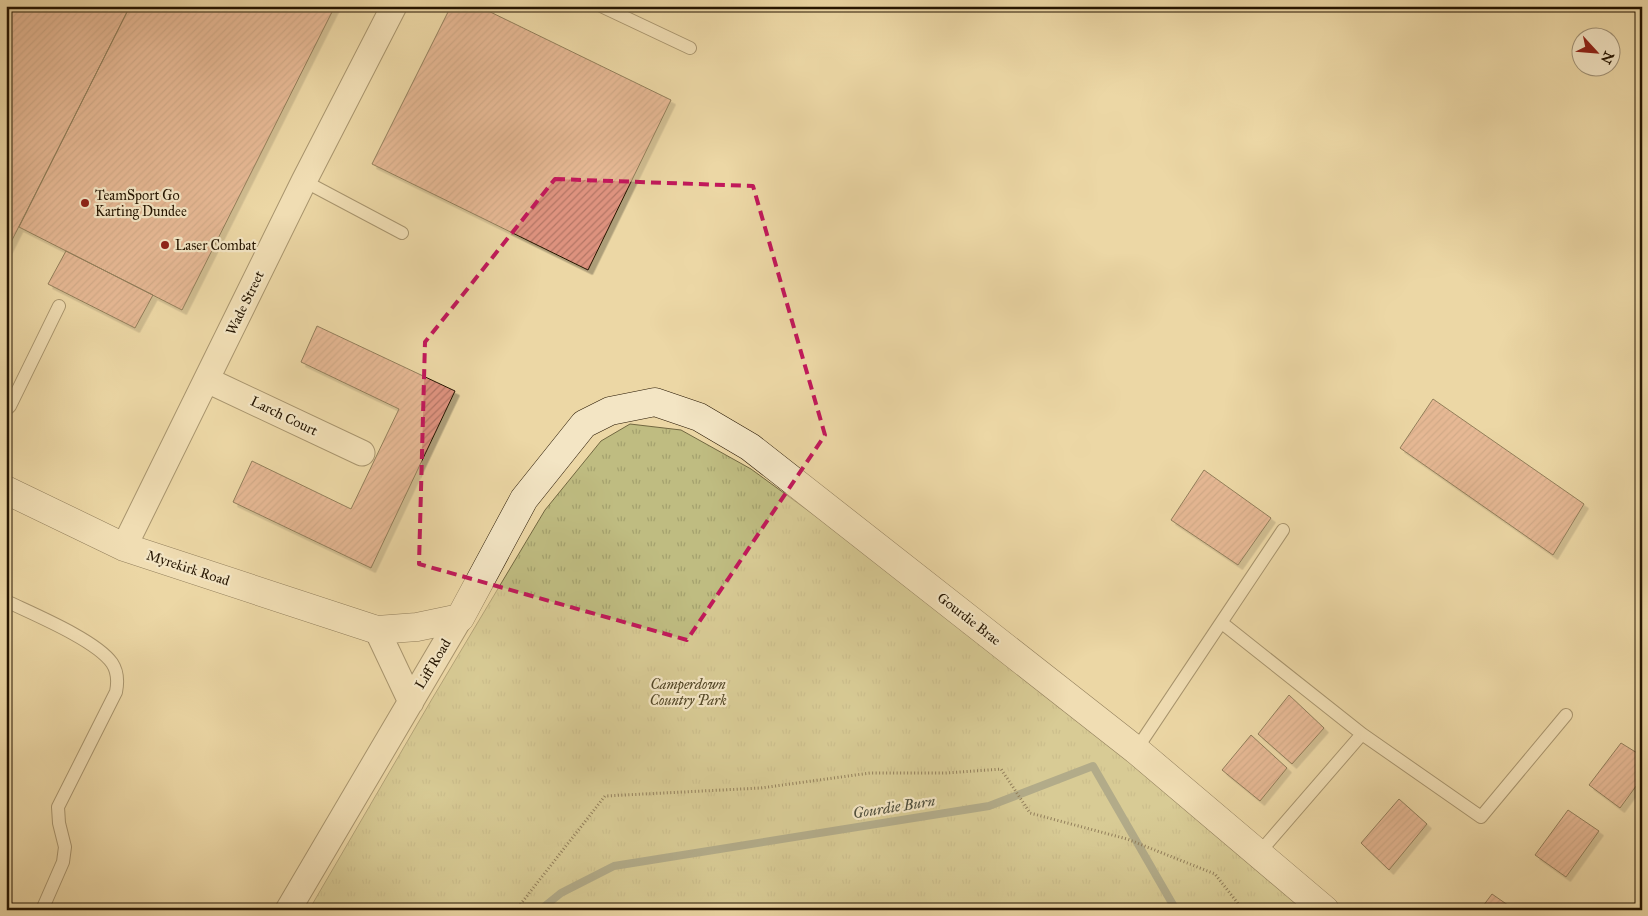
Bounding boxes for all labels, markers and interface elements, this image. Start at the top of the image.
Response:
north arrow [1570,28,1620,78]
text: N [1597,48,1617,67]
place label: TeamSport Go Karting Dundee [95,187,187,220]
marker: TeamSport Go Karting Dundee [79,197,91,209]
place label: Laser Combat [175,237,257,254]
marker: Laser Combat [159,239,171,251]
street label: Wade Street [222,268,268,338]
street label: Larch Court [248,392,320,440]
street label: Myrekirk Road [144,547,232,589]
street label: Gourdie Brae [934,589,1004,649]
street label: Liff Road [411,636,455,692]
park label: Camperdown Country Park [650,676,727,709]
water label: Gourdie Burn [852,792,937,822]

